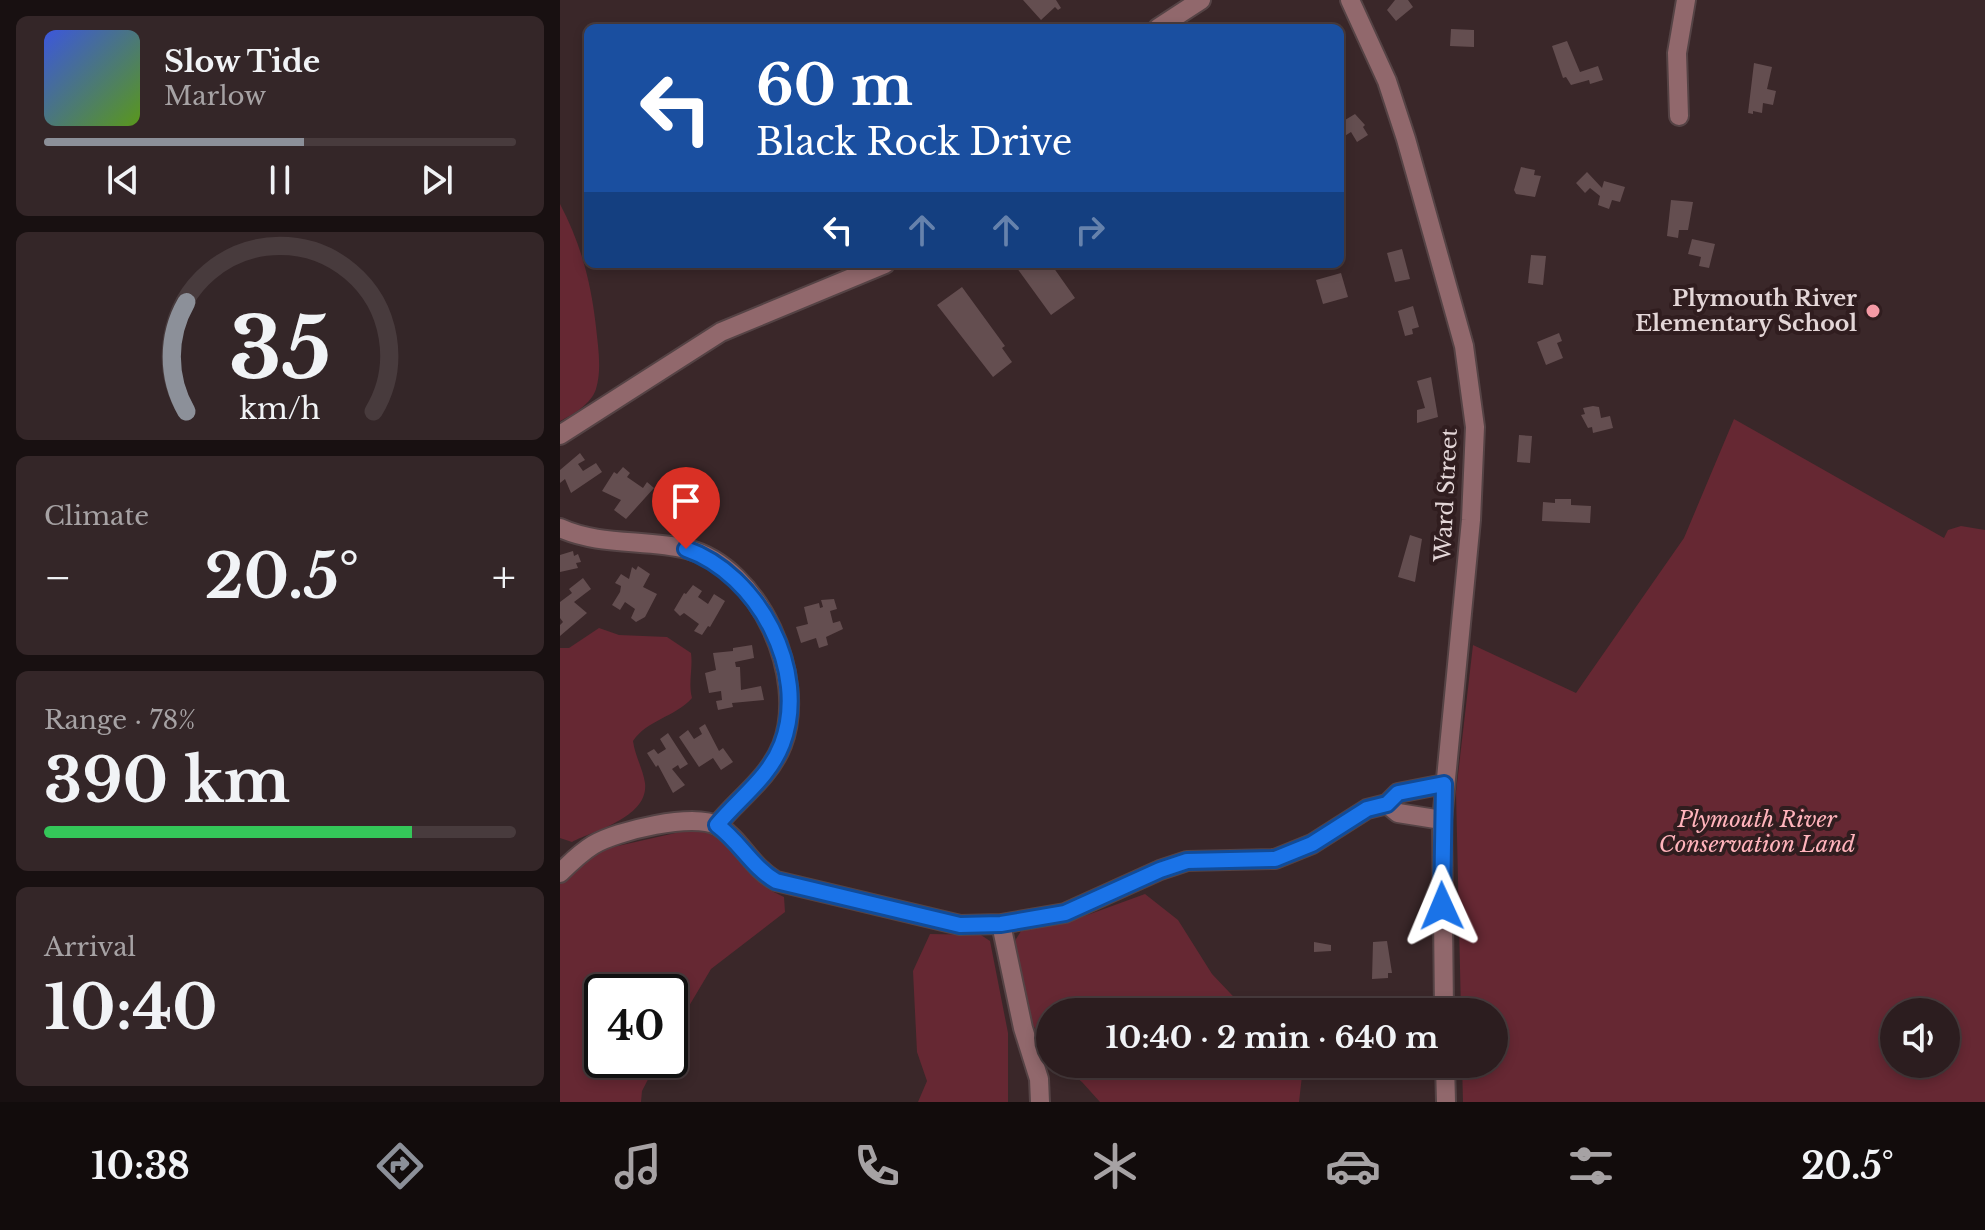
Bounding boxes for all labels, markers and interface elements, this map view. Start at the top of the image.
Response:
text: Slow Tide [164,43,320,80]
text: 60 m [756,51,913,120]
icon: left [624,56,728,160]
text: Marlow [164,80,266,112]
text: Black Rock Drive [756,120,1072,165]
icon: previous [101,158,145,202]
icon: pause [258,158,302,202]
icon: next [415,158,459,202]
icon: left [816,208,860,252]
icon: ahead [900,208,944,252]
icon: ahead [984,208,1028,252]
icon: right [1068,208,1112,252]
place label: Plymouth River Elementary School [1635,285,1857,337]
text: 35 [229,296,331,399]
marker: Plymouth River Elementary School [1864,302,1882,320]
text: km/h [239,391,321,427]
street label: Ward Street [1429,427,1463,563]
pin [652,467,720,549]
icon: arrive [664,479,708,523]
text: Climate [44,500,149,532]
text: 20.5° [205,540,359,614]
text: − [44,550,72,605]
text: + [492,550,516,605]
text: Range · 78% [44,704,196,736]
text: 390 km [44,744,290,818]
park label: Plymouth River Conservation Land [1659,806,1856,858]
position arrow [1400,864,1484,948]
text: Arrival [44,931,136,963]
text: 10:40 [44,971,218,1045]
speed limit sign: 40 [584,974,688,1078]
map controls [1880,998,1960,1078]
button: sound [1880,998,1960,1078]
text: 10:40 · 2 min · 640 m [1106,1019,1438,1056]
icon: directions [372,1138,428,1194]
icon: music [610,1138,666,1194]
icon: phone [849,1138,905,1194]
icon: climate [1087,1138,1143,1194]
icon: car [1325,1138,1381,1194]
icon: filters [1563,1138,1619,1194]
text: 10:38 [91,1144,190,1189]
text: 20.5° [1801,1144,1894,1189]

